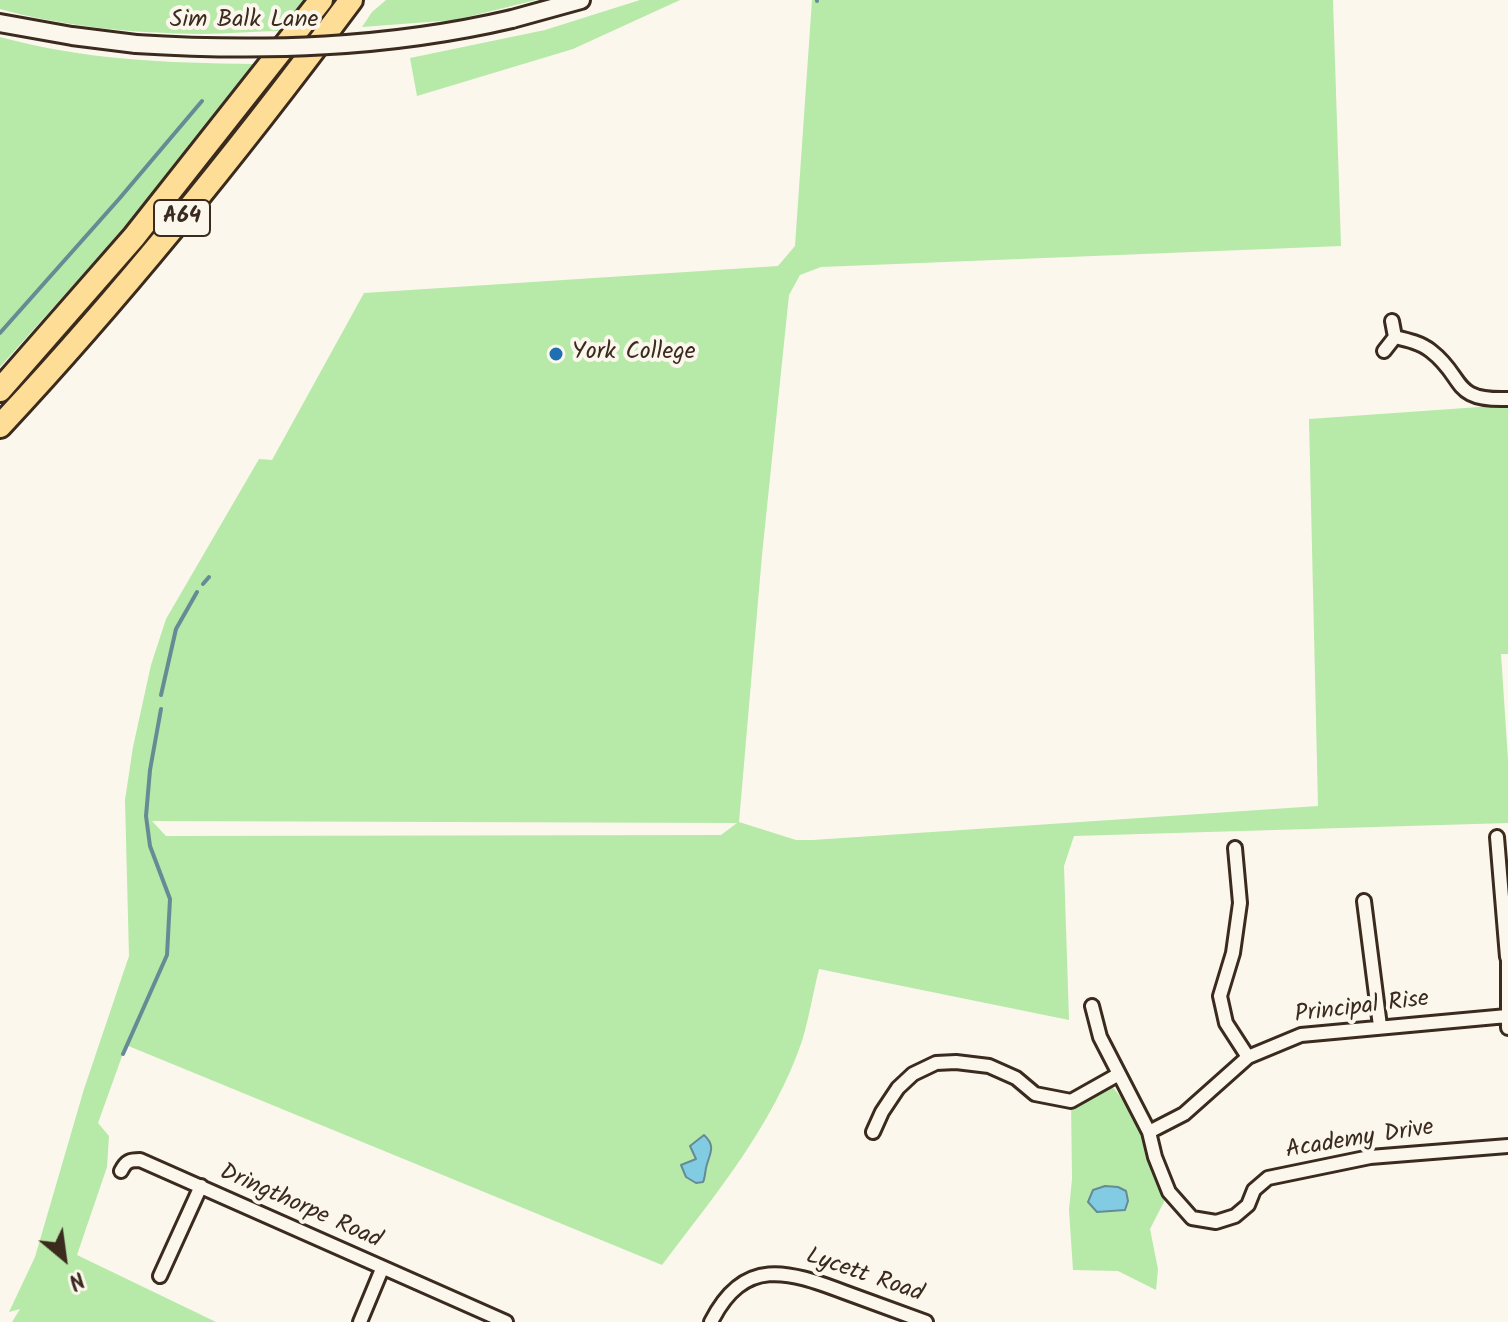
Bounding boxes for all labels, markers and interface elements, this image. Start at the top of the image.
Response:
street label: Sim Balk Lane [170,8,318,36]
road number: A64 [154,200,210,236]
place label: York College [572,340,696,368]
marker: York College [547,345,565,363]
street label: Principal Rise [1293,986,1431,1032]
street label: Academy Drive [1284,1115,1436,1167]
street label: Dringthorpe Road [215,1159,385,1257]
north arrow [24,1218,104,1298]
street label: Lycett Road [802,1243,926,1311]
text: N [61,1261,90,1298]

